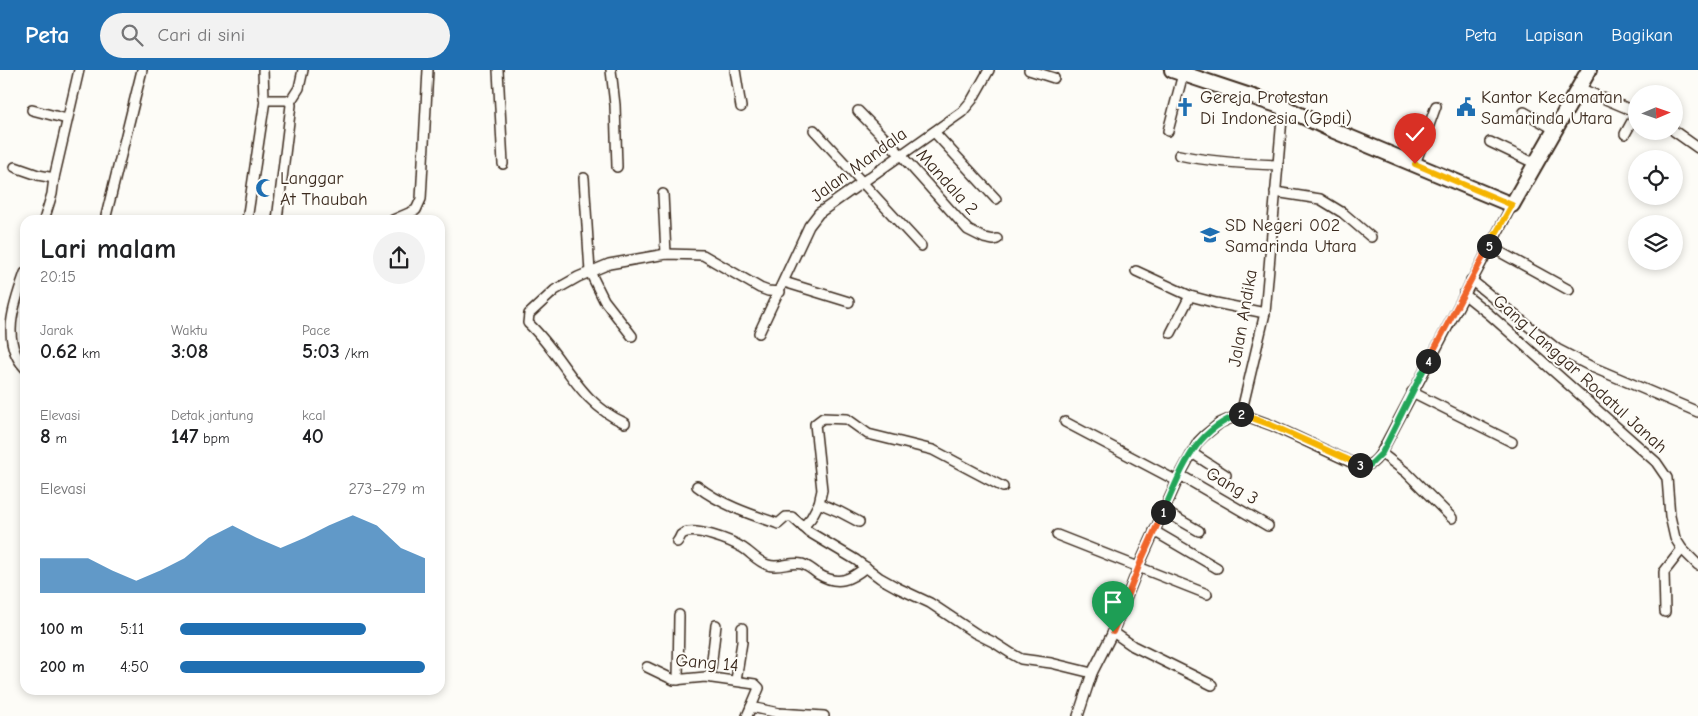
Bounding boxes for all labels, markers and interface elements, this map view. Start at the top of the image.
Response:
search box [100,13,450,58]
text: Peta [25,21,70,49]
icon: search [118,21,146,49]
text: Cari di sini [158,24,245,46]
text: Peta [1465,25,1497,46]
text: Lapisan [1525,25,1583,46]
text: Bagikan [1611,25,1673,46]
north arrow [1628,85,1682,140]
map controls [1628,85,1683,270]
place label: Gereja Protestan Di Indonesia (Gpdi) [1200,87,1352,129]
place label: Kantor Kecamatan Samarinda Utara [1481,87,1623,129]
church icon: Gereja Protestan Di Indonesia (Gpdi) [1174,96,1196,118]
public building icon: Kantor Kecamatan Samarinda Utara [1455,96,1477,118]
pin [1394,113,1436,164]
icon: check [1401,120,1429,148]
street label: Jalan Mandala [807,123,911,207]
street label: Mandala 2 [912,145,982,219]
button: locate [1628,150,1683,205]
place label: Langgar At Thaubah [280,168,368,210]
mosque icon: Langgar At Thaubah [254,177,276,199]
place label: SD Negeri 002 Samarinda Utara [1225,215,1357,257]
button: layers [1628,215,1683,270]
school or university icon: SD Negeri 002 Samarinda Utara [1199,224,1221,246]
button: share [373,232,425,284]
text: Lari malam [40,233,176,265]
pin: 5 [1476,234,1502,258]
text: 5 [1486,238,1493,255]
text: 20:15 [40,268,76,286]
street label: Jalan Andika [1224,268,1262,368]
street label: Gang Langgar Rodatul Janah [1489,290,1671,458]
text: Jarak [40,322,73,339]
text: Waktu [171,322,207,339]
text: Pace [302,322,330,339]
text: 0.62 [40,339,77,363]
text: 3:08 [171,339,208,363]
text: 5:03 [302,339,340,363]
text: km [77,345,100,362]
text: /km [340,345,369,362]
pin: 4 [1416,348,1440,374]
text: 4 [1425,353,1432,370]
pin: 2 [1228,402,1254,426]
text: 2 [1238,406,1245,423]
text: Elevasi [40,407,80,424]
text: Detak jantung [171,407,254,424]
text: kcal [302,407,326,424]
text: 8 [40,424,51,448]
text: 147 [171,424,198,448]
text: 40 [302,424,324,448]
text: m [51,430,67,447]
text: bpm [198,430,230,447]
pin: 3 [1348,452,1372,478]
text: 3 [1357,457,1364,474]
street label: Gang 3 [1202,463,1262,509]
text: Elevasi [40,480,86,498]
text: 273–279 m [348,480,425,498]
pin: 1 [1150,500,1176,524]
text: 1 [1161,504,1166,521]
pin [1092,581,1134,632]
icon: arrive [1099,588,1127,616]
text: 100 m [40,620,83,638]
text: 5:11 [120,620,144,638]
street label: Gang 14 [674,650,740,676]
text: 200 m [40,658,85,676]
text: 4:50 [120,658,149,676]

